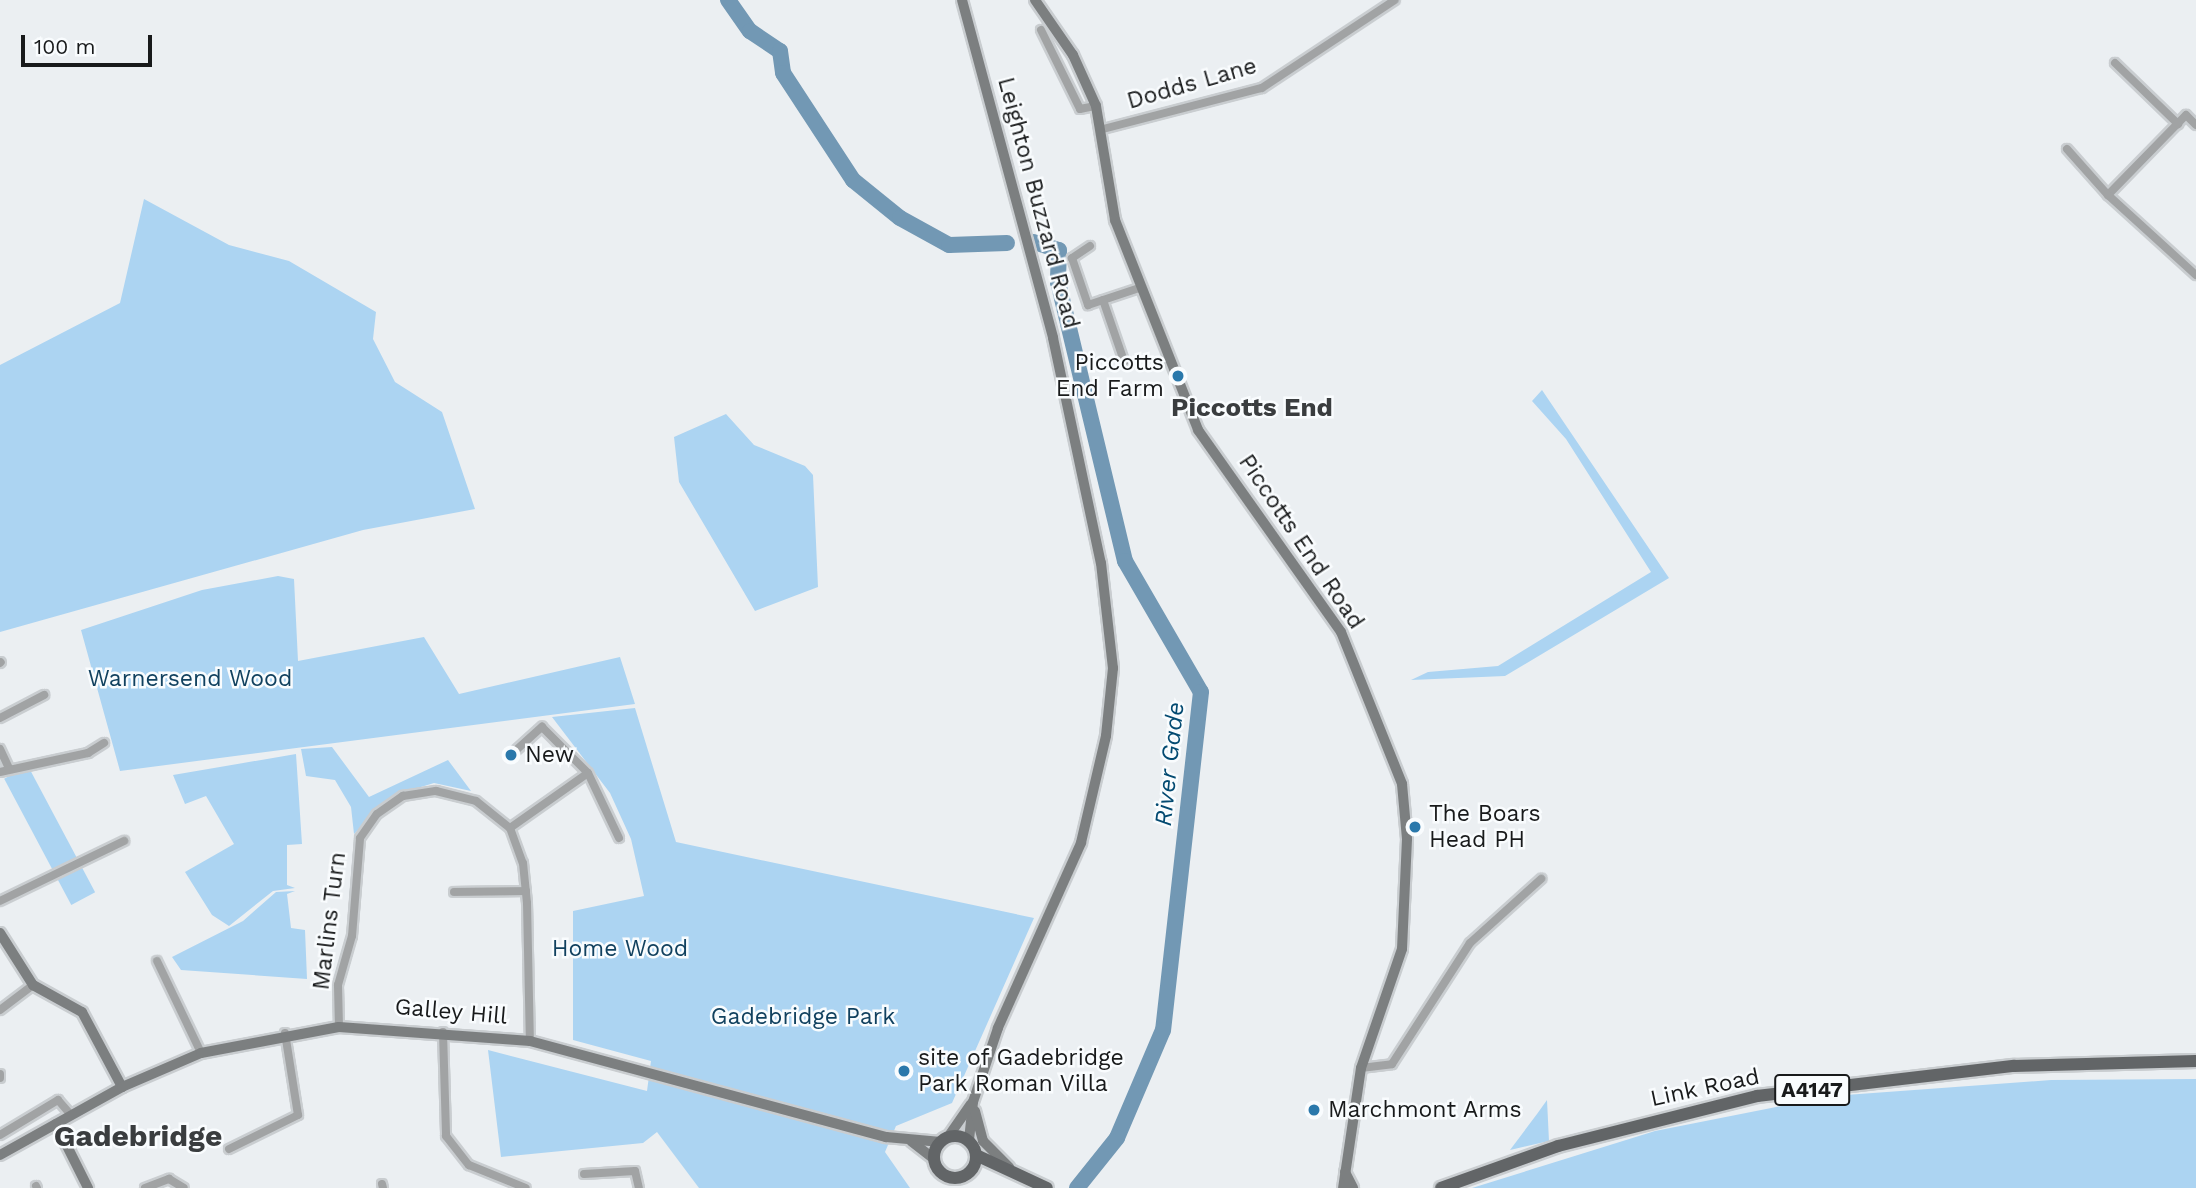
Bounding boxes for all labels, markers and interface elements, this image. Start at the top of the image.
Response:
scale bar [24,21,156,65]
text: 100 m [34,34,96,59]
street label: Dodds Lane [1124,52,1260,116]
street label: Leighton Buzzard Road [991,74,1085,332]
place label: Piccotts End Farm [1056,349,1164,403]
marker: Piccotts End Farm [1170,368,1186,384]
district label: Piccotts End [1171,392,1333,424]
street label: Piccotts End Road [1232,449,1370,635]
park label: Warnersend Wood [87,665,293,693]
water label: River Gade [1149,700,1191,828]
place label: New [525,741,574,769]
marker: New [503,747,519,763]
place label: The Boars Head PH [1429,800,1541,854]
marker: The Boars Head PH [1407,819,1423,835]
street label: Marlins Turn [308,850,352,992]
park label: Home Wood [552,935,688,963]
street label: Galley Hill [393,993,509,1031]
park label: Gadebridge Park [711,1003,895,1031]
place label: site of Gadebridge Park Roman Villa [918,1044,1125,1098]
marker: site of Gadebridge Park Roman Villa [896,1063,912,1079]
street label: Link Road [1648,1063,1762,1113]
road number: A4147 [1773,1072,1850,1108]
place label: Marchmont Arms [1328,1096,1523,1124]
marker: Marchmont Arms [1306,1102,1322,1118]
district label: Gadebridge [54,1118,222,1154]

